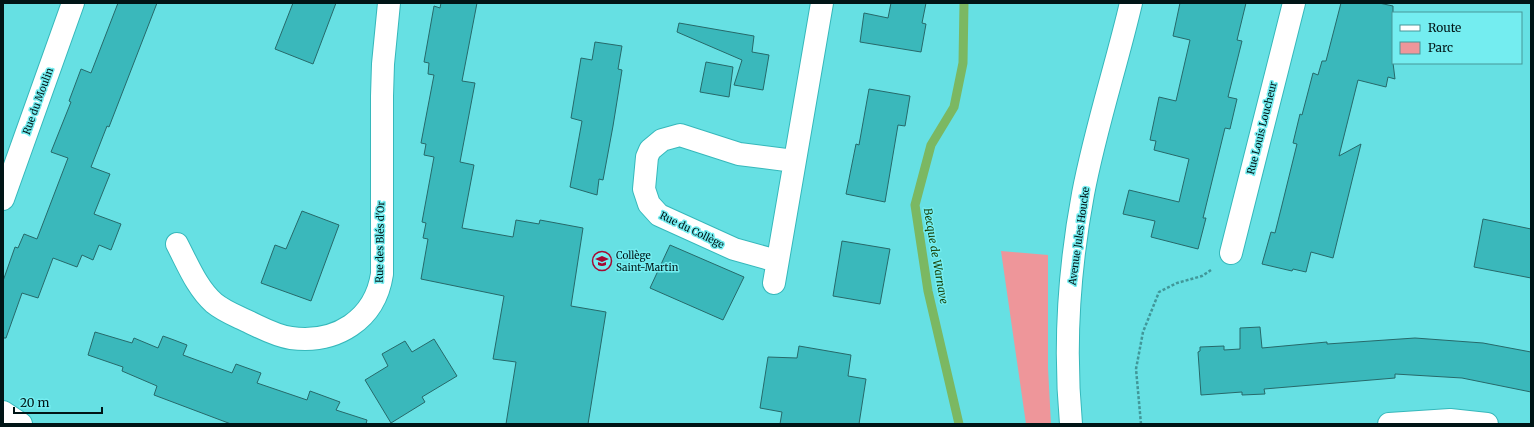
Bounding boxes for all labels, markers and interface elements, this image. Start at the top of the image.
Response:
legend [1392,12,1522,64]
text: Route [1428,20,1461,35]
text: Parc [1428,40,1453,55]
street label: Rue du Moulin [20,65,56,136]
street label: Rue Louis Loucheur [1244,80,1280,176]
street label: Avenue Jules Houcke [1066,186,1092,287]
street label: Rue des Blés d'Or [373,201,387,283]
water label: Becque de Warnave [921,207,951,305]
street label: Rue du Collège [658,209,726,251]
place label: Collège Saint-Martin [616,249,679,274]
school or university icon: Collège Saint-Martin [591,250,613,272]
scale bar [14,389,102,415]
text: 20 m [20,395,49,410]

